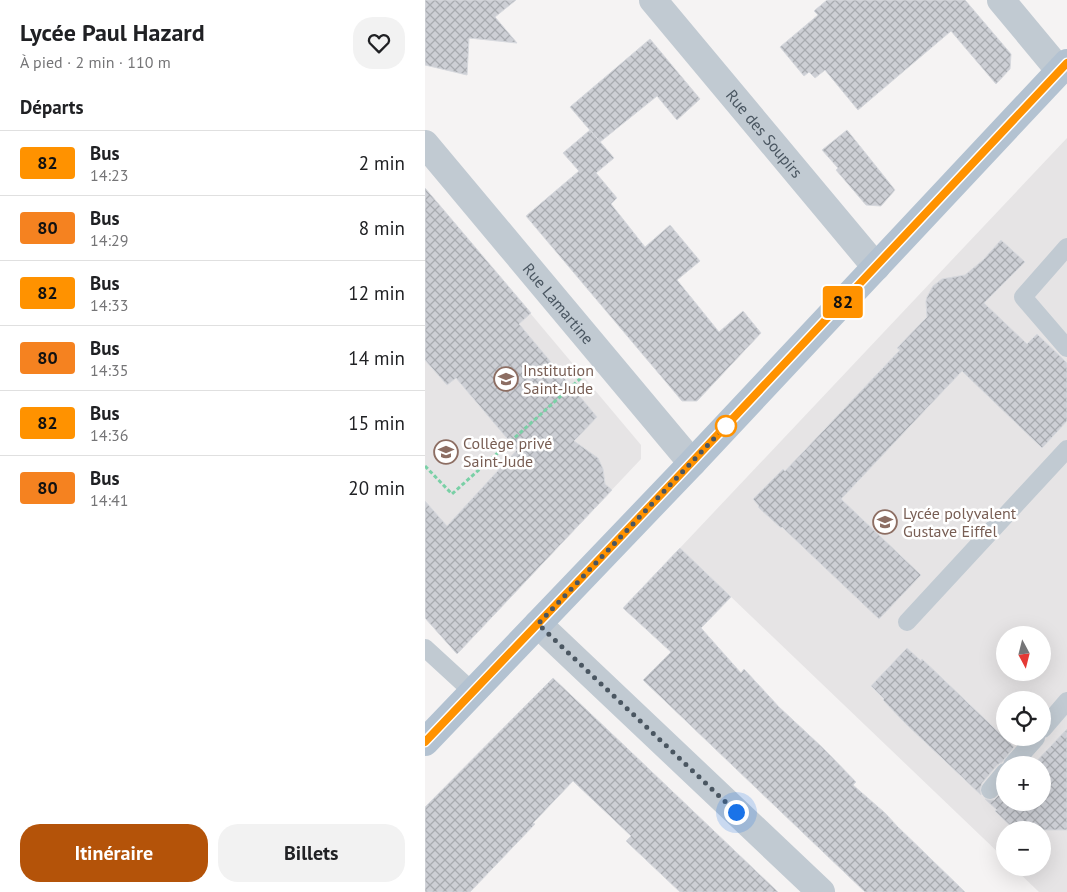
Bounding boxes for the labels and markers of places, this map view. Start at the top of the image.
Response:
place label: Institution Saint-Jude [523,360,594,398]
school or university icon: Institution Saint-Jude [493,366,519,392]
unlabelled marker [715,415,737,437]
place label: Collège privé Saint-Jude [463,433,553,471]
school or university icon: Collège privé Saint-Jude [433,439,459,465]
place label: Lycée polyvalent Gustave Eiffel [903,503,1017,541]
school or university icon: Lycée polyvalent Gustave Eiffel [872,509,898,535]

